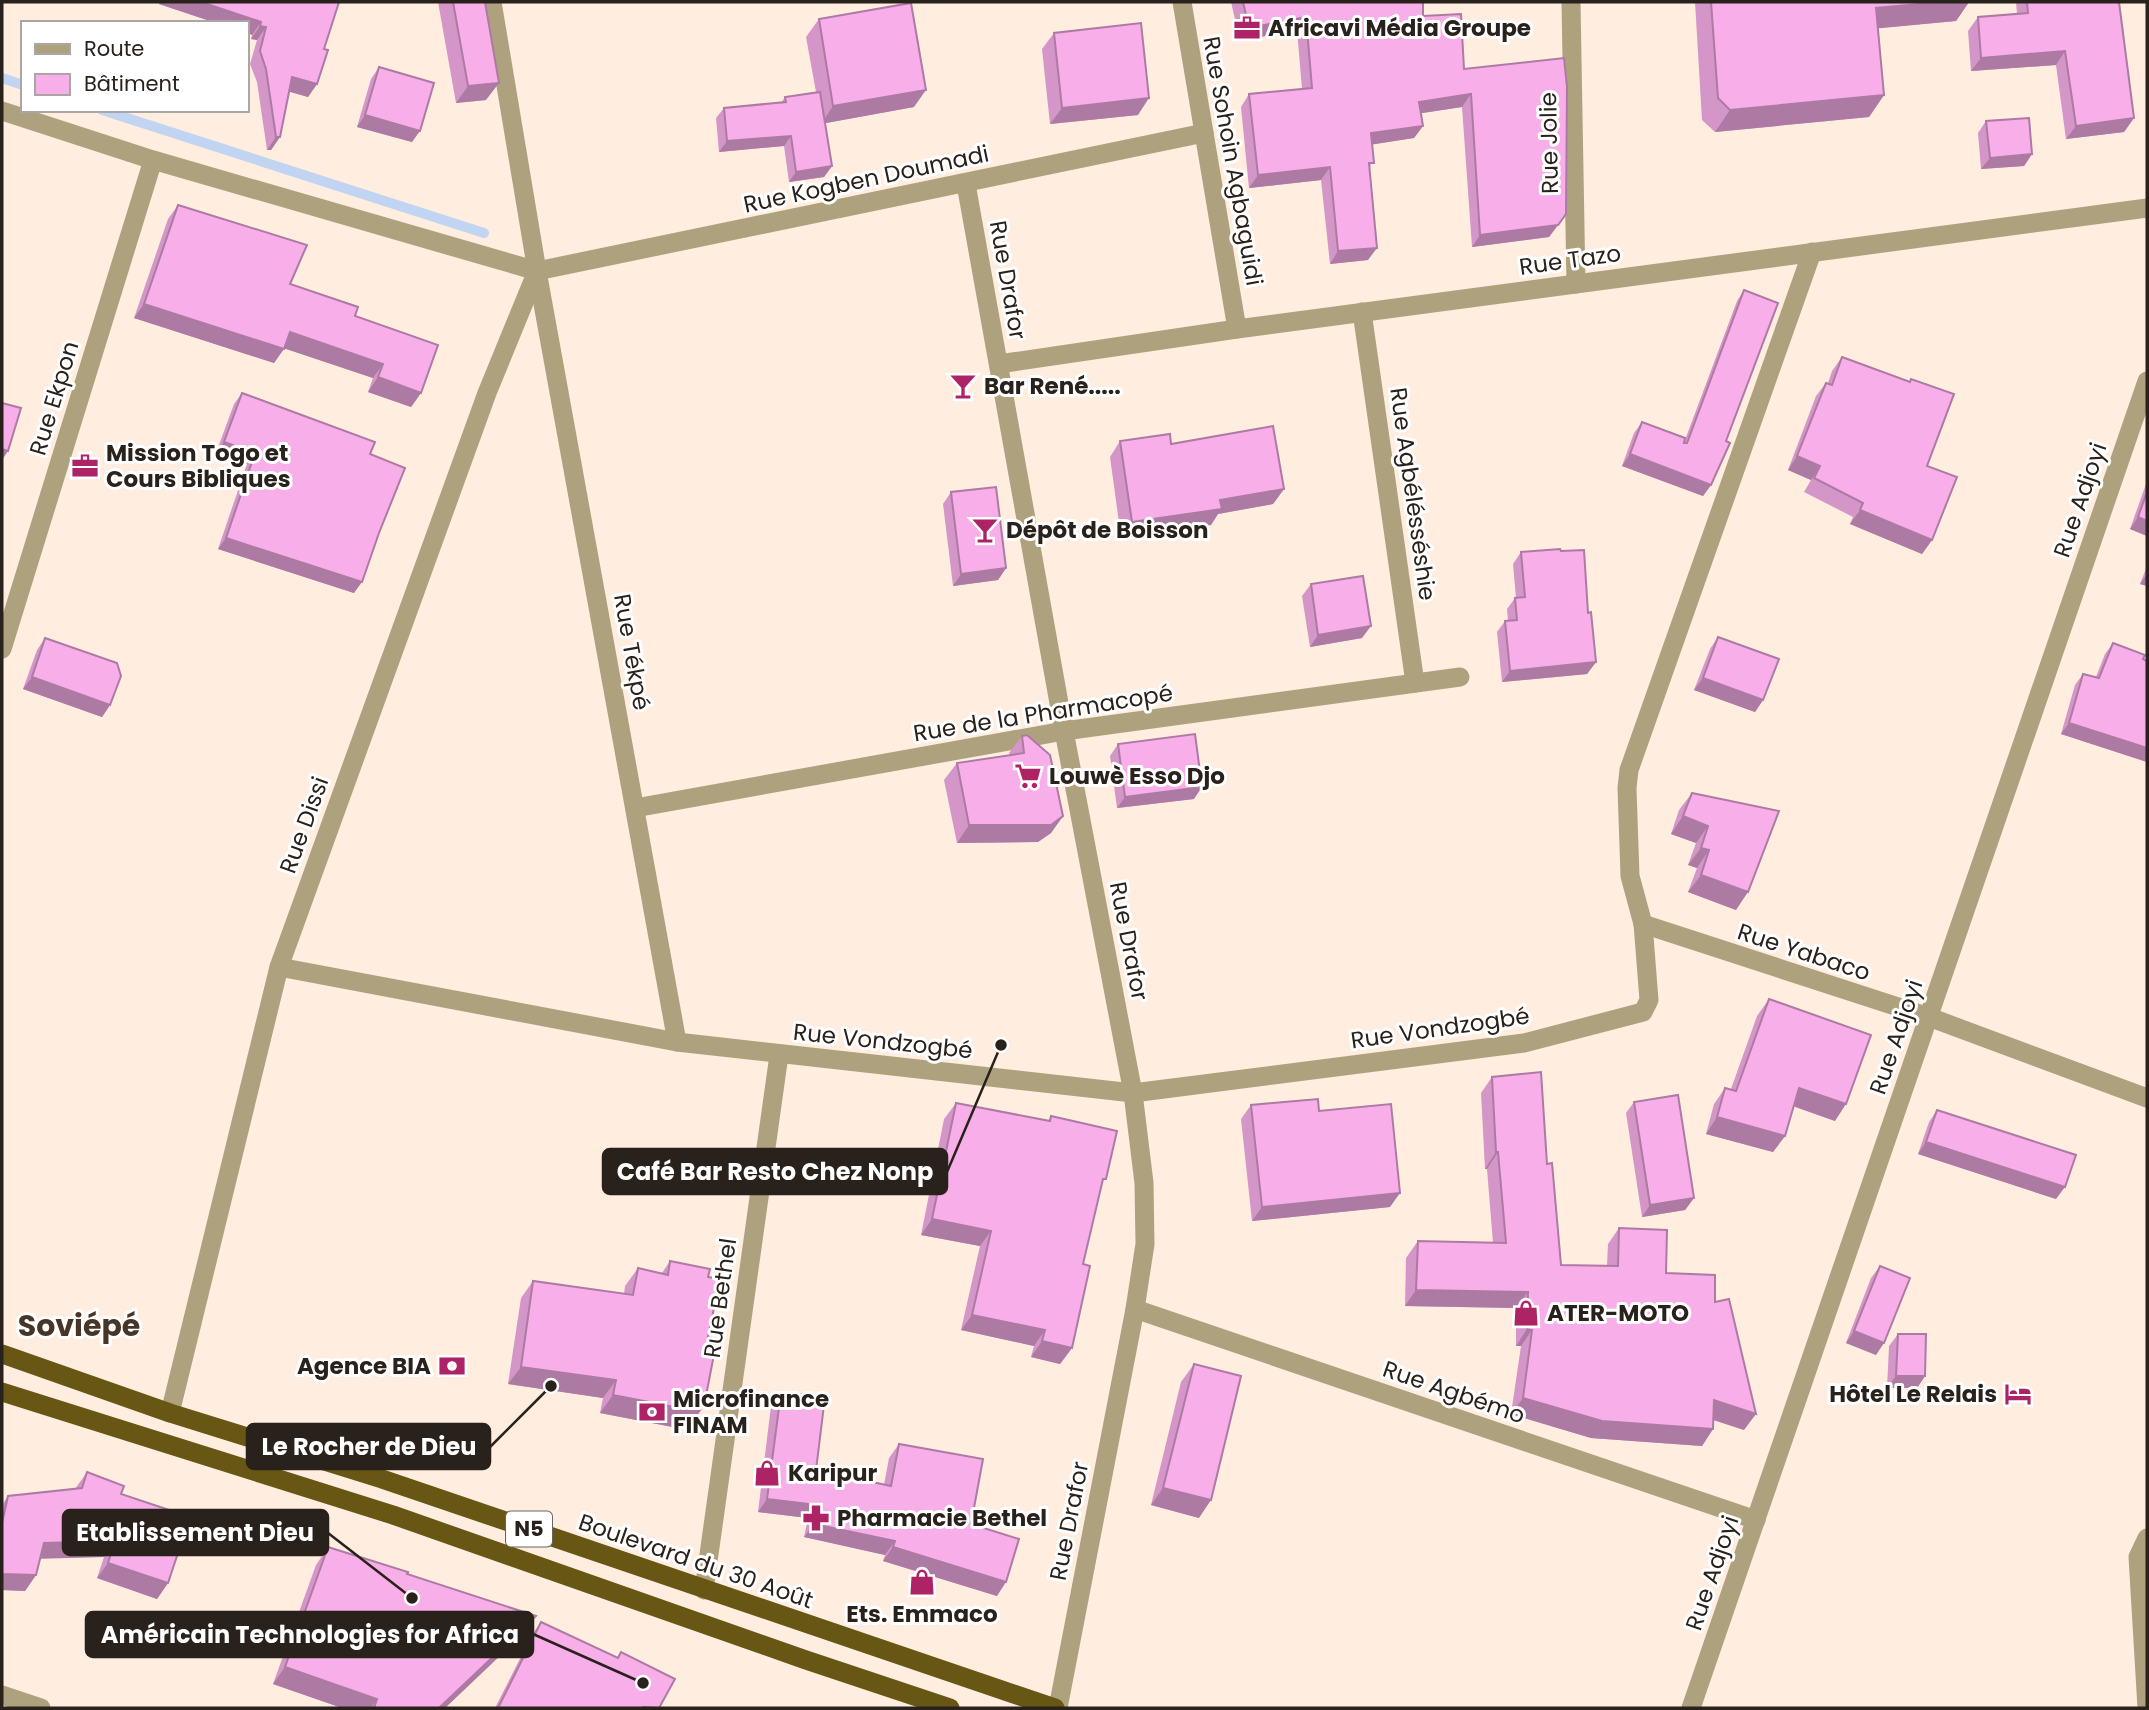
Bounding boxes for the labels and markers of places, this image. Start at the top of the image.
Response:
place label: Africavi Média Groupe [1268,12,1531,44]
office icon: Africavi Média Groupe [1232,13,1262,43]
place label: Bar René..... [984,370,1121,402]
bar icon: Bar René..... [948,371,978,401]
place label: Mission Togo et Cours Bibliques [106,437,290,495]
office icon: Mission Togo et Cours Bibliques [70,451,100,481]
place label: Dépôt de Boisson [1006,514,1208,546]
bar icon: Dépôt de Boisson [970,515,1000,545]
place label: Louwè Esso Djo [1049,760,1225,792]
supermarket icon: Louwè Esso Djo [1013,761,1043,791]
callout: Café Bar Resto Chez Nonp [603,1149,947,1194]
place label: ATER-MOTO [1547,1297,1689,1329]
shop icon: ATER-MOTO [1511,1298,1541,1328]
place label: Agence BIA [297,1350,431,1382]
bank icon: Agence BIA [437,1351,467,1381]
place label: Hôtel Le Relais [1829,1378,1997,1410]
hotel icon: Hôtel Le Relais [2003,1379,2033,1409]
place label: Microfinance FINAM [673,1383,829,1441]
bank icon: Microfinance FINAM [637,1397,667,1427]
callout: Le Rocher de Dieu [247,1424,490,1469]
place label: Karipur [788,1457,877,1489]
shop icon: Karipur [752,1458,782,1488]
place label: Pharmacie Bethel [837,1502,1047,1534]
pharmacy icon: Pharmacie Bethel [801,1503,831,1533]
callout: Etablissement Dieu [63,1510,328,1555]
shop icon: Ets. Emmaco [907,1567,937,1597]
place label: Ets. Emmaco [846,1598,998,1630]
callout: Américain Technologies for Africa [86,1612,533,1657]

